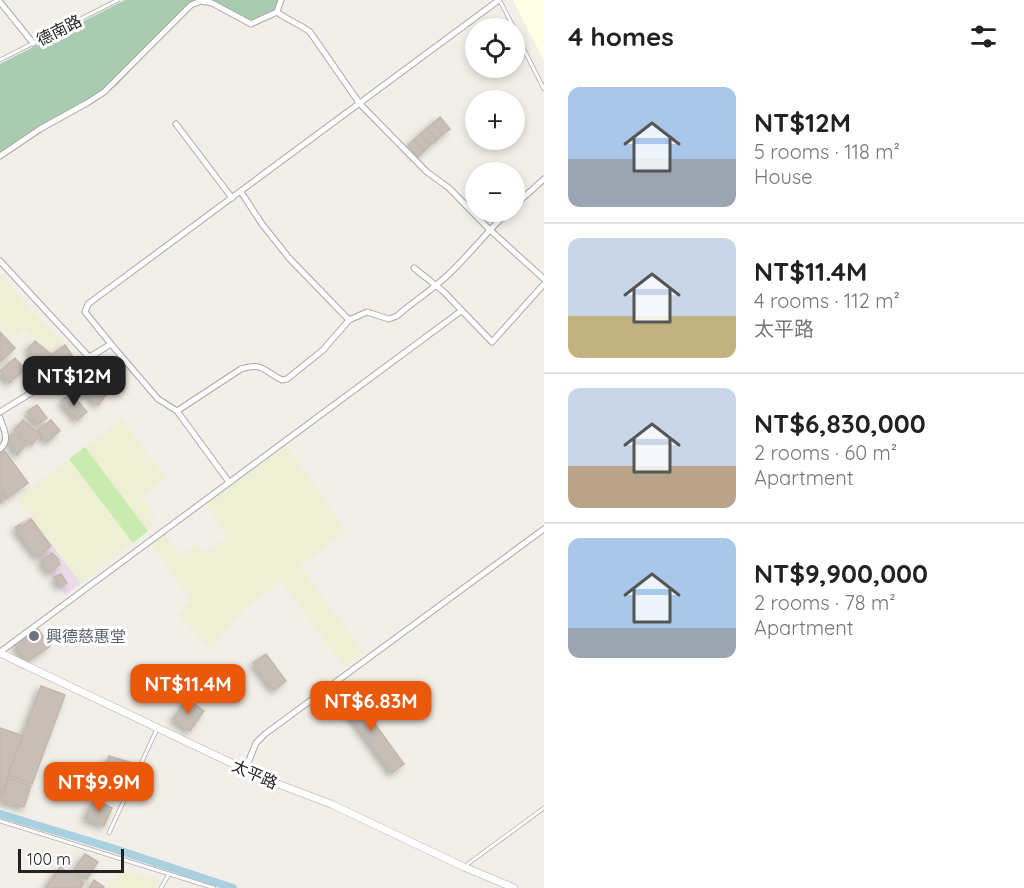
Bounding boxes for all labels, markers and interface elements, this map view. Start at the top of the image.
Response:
street label: 德南路 [33,10,85,50]
map controls [465,18,525,222]
button: locate [465,18,525,78]
text: 4 homes [568,20,674,53]
icon: filters [967,20,1000,53]
button: + [465,90,525,150]
text: NT$12M [754,106,851,139]
icon: home [616,111,688,183]
text: 5 rooms · 118 m² [754,139,900,164]
button: − [465,162,525,222]
text: House [754,164,813,189]
text: NT$11.4M [754,255,867,288]
icon: home [616,262,688,334]
text: 4 rooms · 112 m² [754,288,900,313]
text: 太平路 [754,316,814,341]
pin: NT$12M [25,356,123,407]
text: NT$12M [37,363,111,388]
text: NT$6,830,000 [754,407,926,440]
icon: home [616,412,688,484]
text: 2 rooms · 60 m² [754,440,897,465]
text: Apartment [754,465,854,490]
text: NT$9,900,000 [754,557,928,590]
icon: home [616,562,688,634]
text: 2 rooms · 78 m² [754,590,896,615]
text: Apartment [754,615,854,640]
place label: 興德慈惠堂 [46,626,126,646]
marker: 興德慈惠堂 [27,629,41,643]
pin: NT$11.4M [126,664,250,715]
text: NT$11.4M [144,671,232,696]
pin: NT$6.83M [309,681,433,732]
text: NT$6.83M [324,688,418,713]
street label: 太平路 [229,755,281,793]
pin: NT$9.9M [44,762,154,813]
text: NT$9.9M [58,769,140,794]
scale bar [18,846,124,874]
text: 100 m [27,849,71,869]

